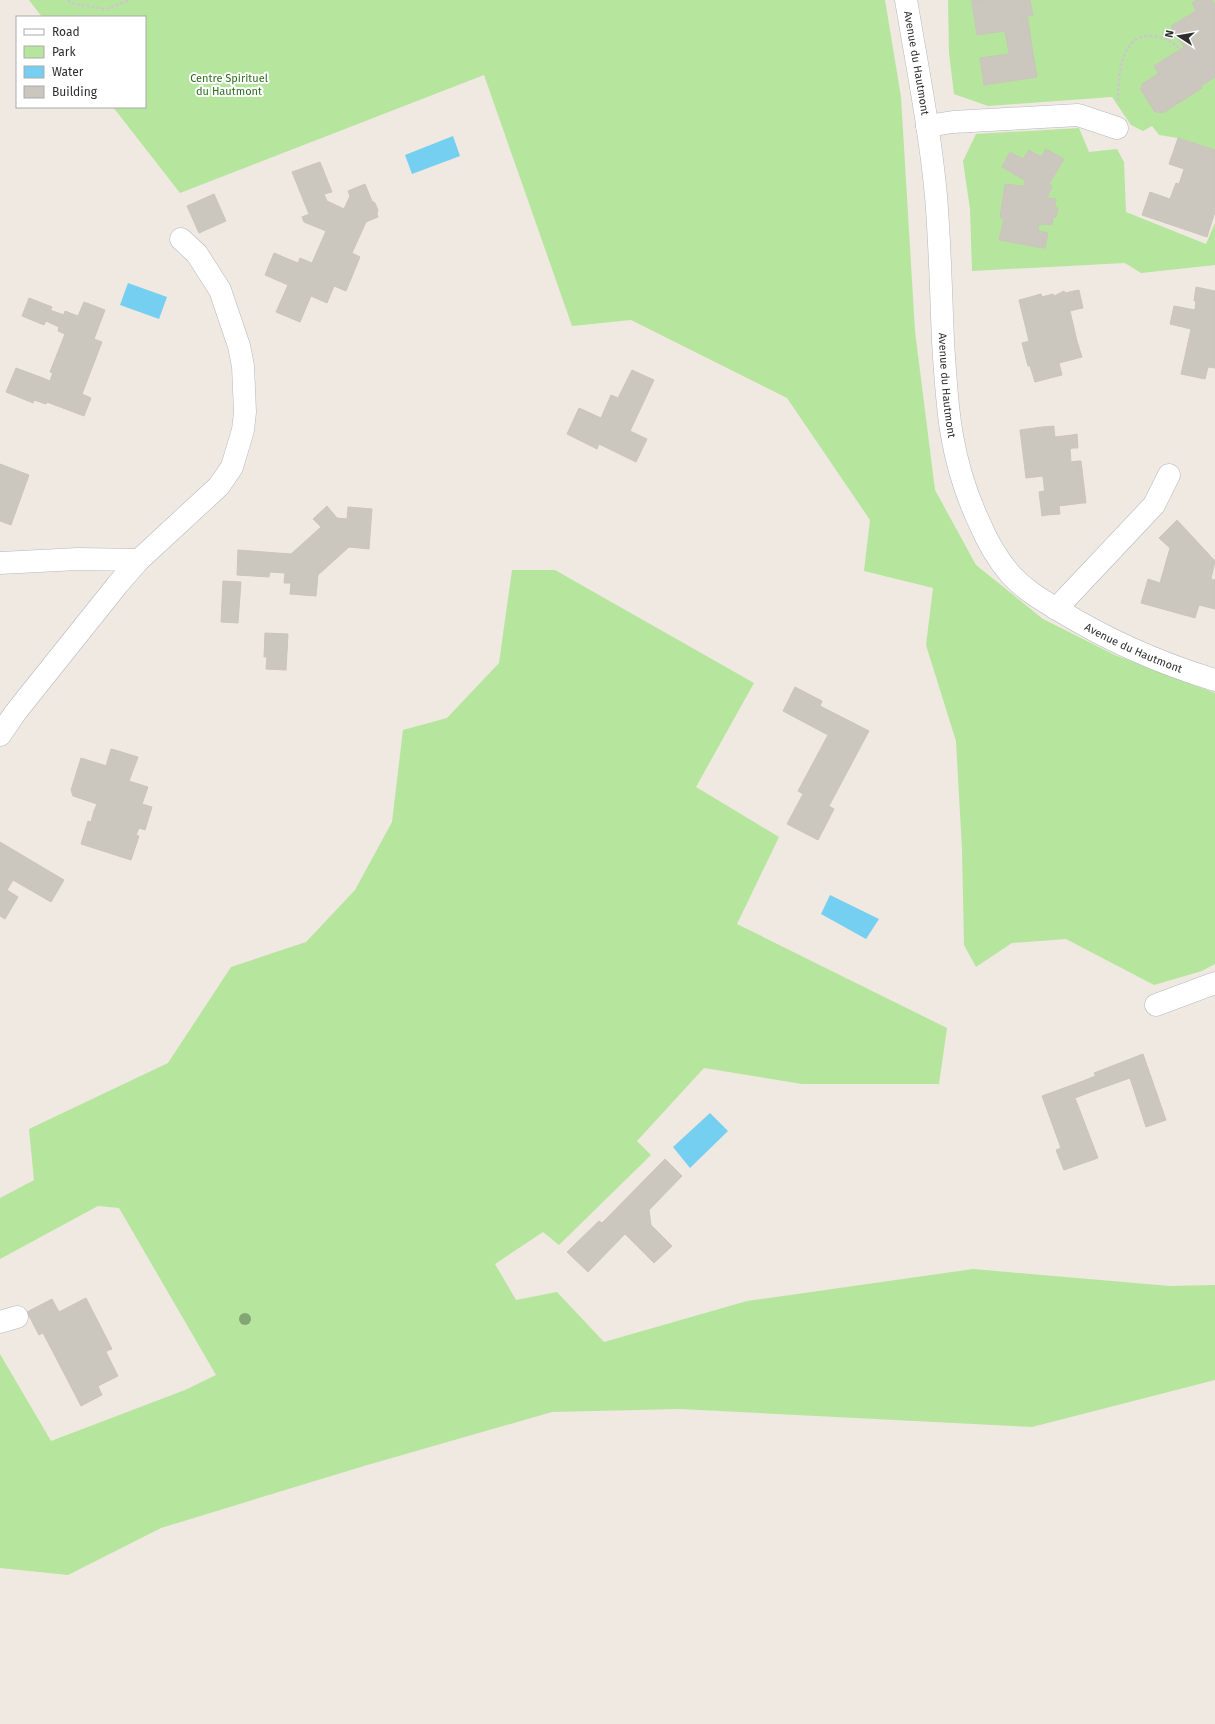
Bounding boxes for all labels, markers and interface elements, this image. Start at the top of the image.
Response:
street label: Avenue du Hautmont [901,10,932,116]
legend [16,16,146,108]
north arrow [1159,16,1199,56]
text: Road [52,25,80,39]
text: N [1163,29,1177,39]
text: Park [52,45,76,59]
text: Water [52,65,84,79]
park label: Centre Spirituel du Hautmont [190,72,268,98]
text: Building [52,85,98,99]
street label: Avenue du Hautmont [936,333,958,439]
street label: Avenue du Hautmont [1082,621,1184,676]

